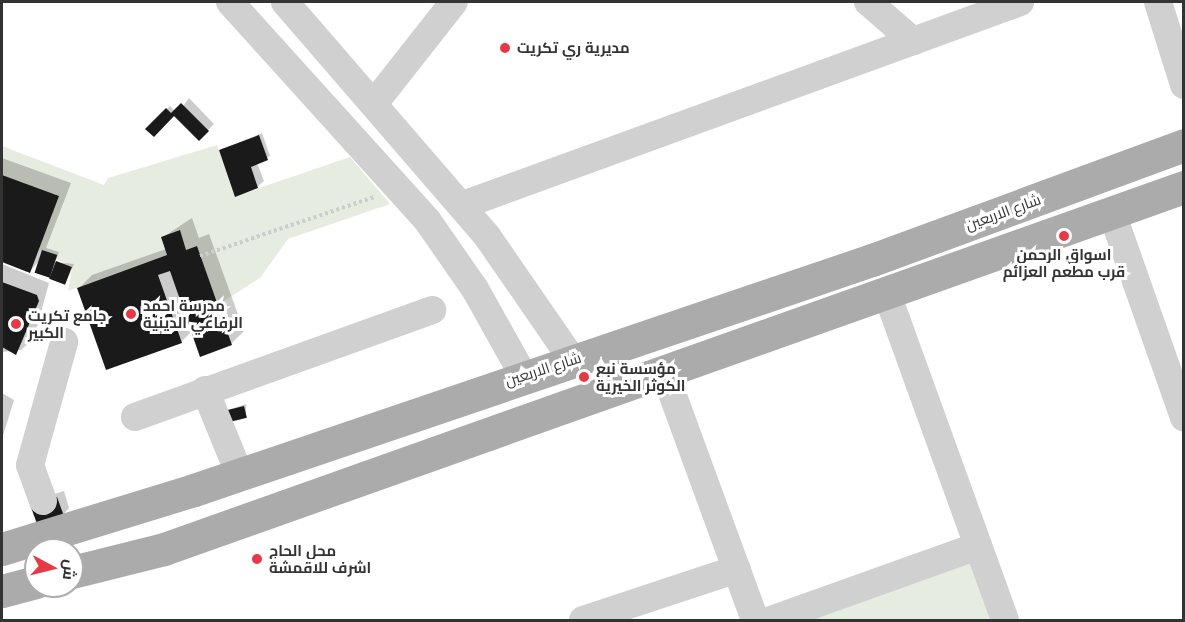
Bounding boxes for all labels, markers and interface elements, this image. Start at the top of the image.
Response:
place label: مديرية ري تكريت [517,39,630,57]
marker: مديرية ري تكريت [498,41,512,55]
street label: شارع الاربعين [963,190,1043,234]
marker: اسواق الرحمن قرب مطعم العزائم [1057,229,1071,243]
place label: اسواق الرحمن قرب مطعم العزائم [1003,245,1125,280]
place label: مدرسة احمد الرفاعي الدينية [143,296,243,331]
place label: جامع تكريت الكبير [28,306,106,341]
marker: مدرسة احمد الرفاعي الدينية [124,307,138,321]
marker: جامع تكريت الكبير [9,317,23,331]
street label: شارع الاربعين [503,348,583,390]
place label: مؤسسة نبع الكوثر الخيرية [596,359,685,394]
marker: مؤسسة نبع الكوثر الخيرية [577,370,591,384]
north arrow [24,538,84,598]
place label: محل الحاج اشرف للاقمشة [269,541,371,576]
marker: محل الحاج اشرف للاقمشة [250,552,264,566]
text: ش [58,558,82,581]

